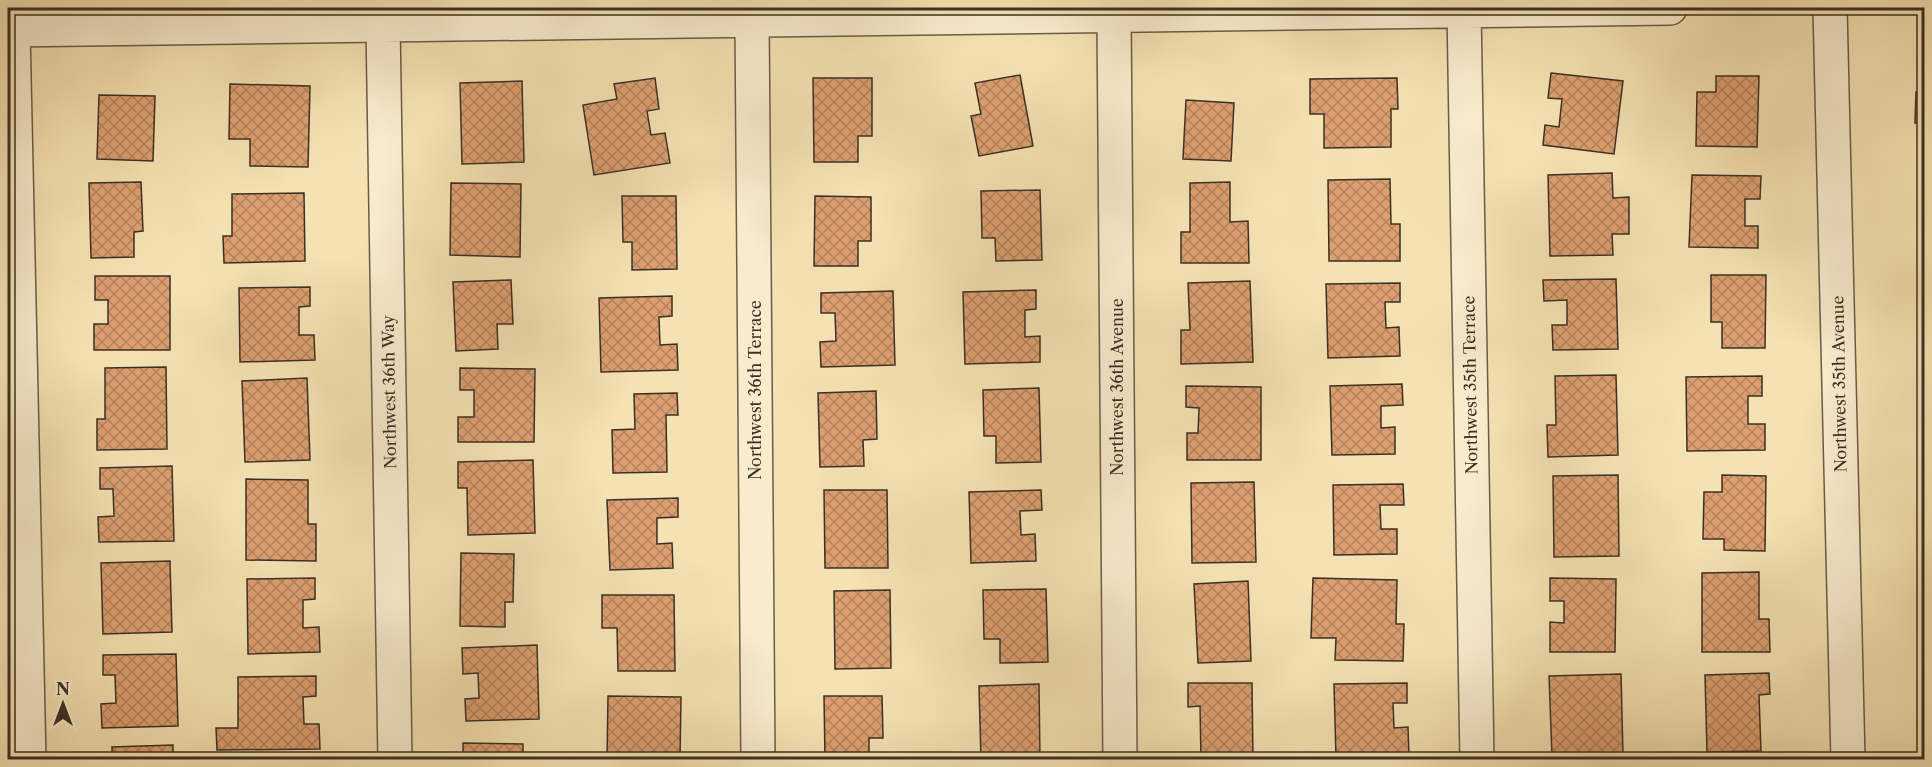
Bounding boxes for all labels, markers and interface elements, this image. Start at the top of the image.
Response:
street label: Northwest 35th Terrace [1458,295,1482,475]
street label: Northwest 35th Avenue [1827,295,1851,473]
street label: Northwest 36th Avenue [1107,298,1127,476]
street label: Northwest 36th Terrace [745,300,765,480]
street label: Northwest 36th Way [378,314,400,469]
north arrow [33,674,93,734]
text: N [56,679,70,699]

